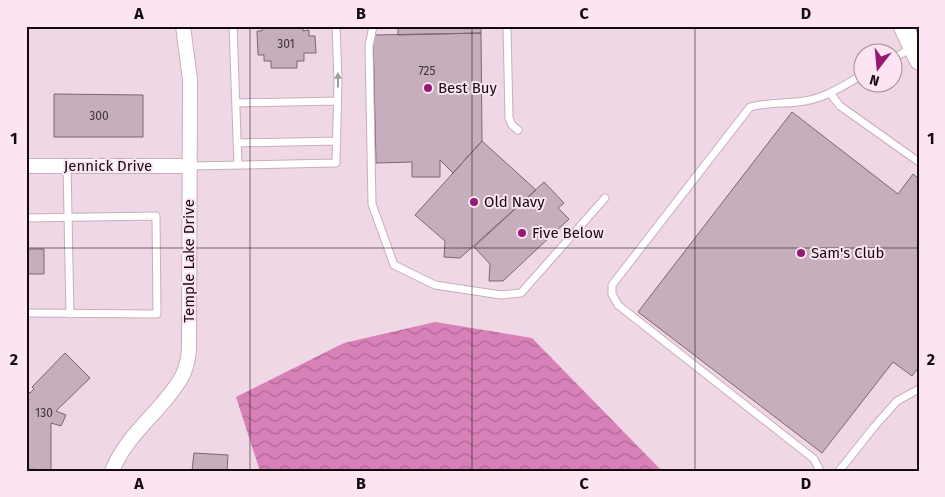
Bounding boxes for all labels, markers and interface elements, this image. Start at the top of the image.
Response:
text: A [133,4,144,23]
text: B [356,4,366,23]
text: C [579,4,589,23]
text: D [801,4,811,23]
house number: 301 [277,37,295,51]
north arrow [852,42,902,92]
house number: 725 [418,64,436,78]
one-way arrow [334,71,342,87]
text: N [868,71,881,89]
place label: Best Buy [438,79,498,97]
marker: Best Buy [422,82,434,94]
house number: 300 [89,109,109,123]
text: 1 [10,129,18,148]
text: 1 [927,129,935,148]
street label: Jennick Drive [64,157,152,175]
place label: Old Navy [484,193,545,211]
marker: Old Navy [468,196,480,208]
street label: Temple Lake Drive [180,199,198,323]
place label: Five Below [532,224,604,242]
marker: Five Below [516,227,528,239]
place label: Sam's Club [811,244,884,262]
marker: Sam's Club [795,247,807,259]
text: 2 [10,350,18,369]
text: 2 [927,350,935,369]
house number: 130 [35,406,53,420]
text: A [133,474,144,493]
text: B [356,474,366,493]
text: C [579,474,589,493]
text: D [801,474,811,493]

